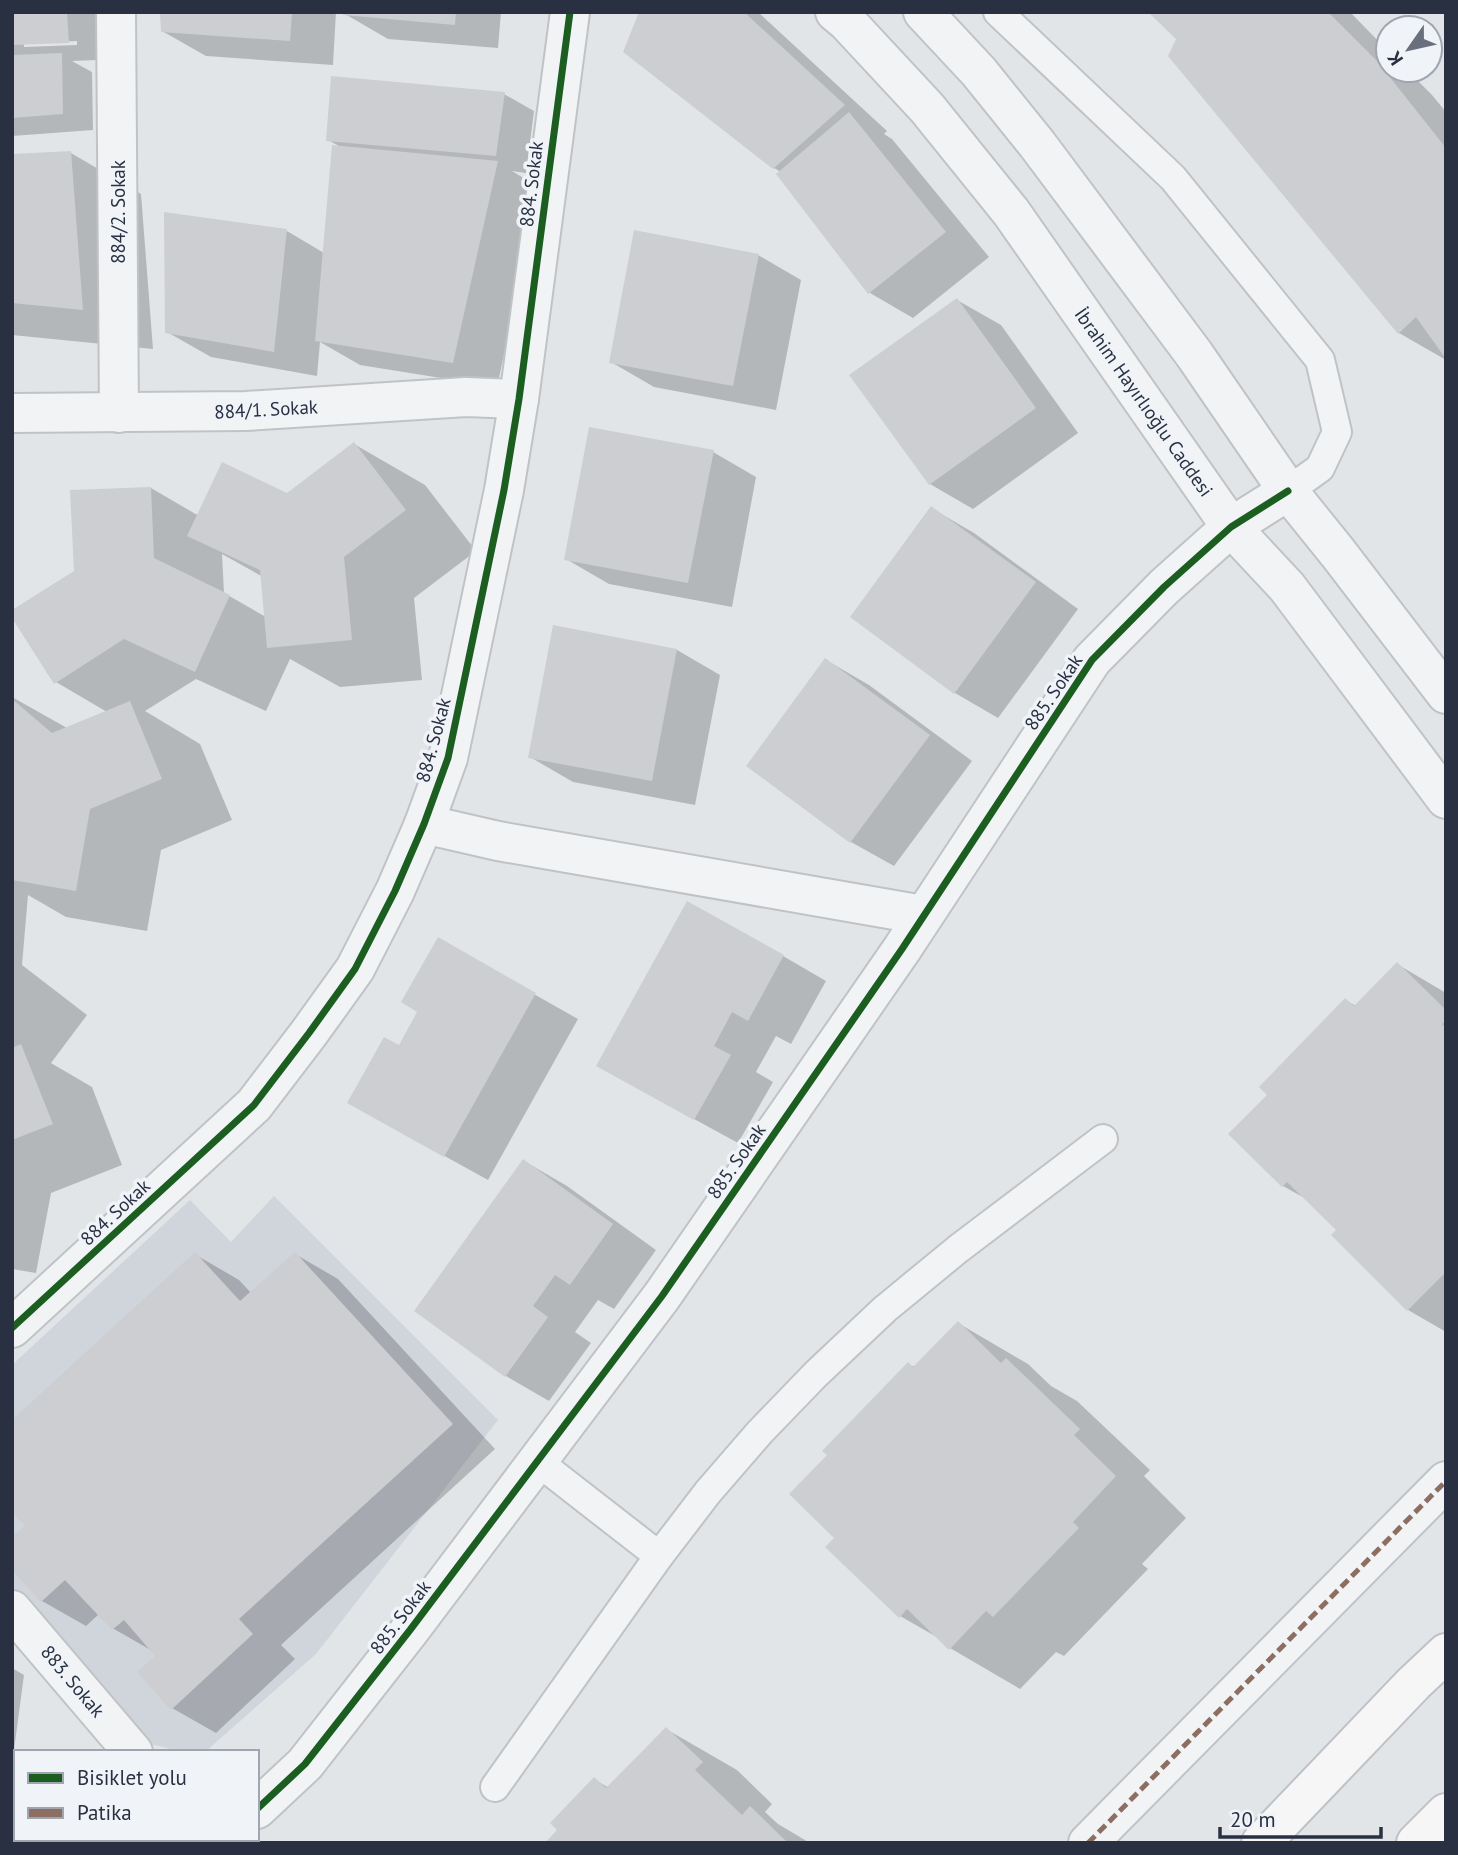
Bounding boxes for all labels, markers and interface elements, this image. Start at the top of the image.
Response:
north arrow [1374,14,1444,84]
text: K [1382,47,1408,70]
street label: 884. Sokak [514,140,548,228]
street label: 884/2. Sokak [106,160,130,264]
street label: İbrahim Hayırlıoğlu Caddesi [1070,303,1218,501]
street label: 884/1. Sokak [214,394,318,424]
street label: 885. Sokak [1019,649,1087,735]
street label: 884. Sokak [410,695,456,785]
street label: 885. Sokak [701,1119,771,1203]
street label: 884. Sokak [75,1174,155,1250]
street label: 885. Sokak [364,1575,436,1659]
street label: 883. Sokak [36,1640,110,1722]
legend [14,1750,259,1841]
text: Bisiklet yolu [77,1764,187,1791]
scale bar [1220,1796,1381,1840]
text: Patika [77,1799,132,1826]
text: 20 m [1230,1806,1276,1833]

